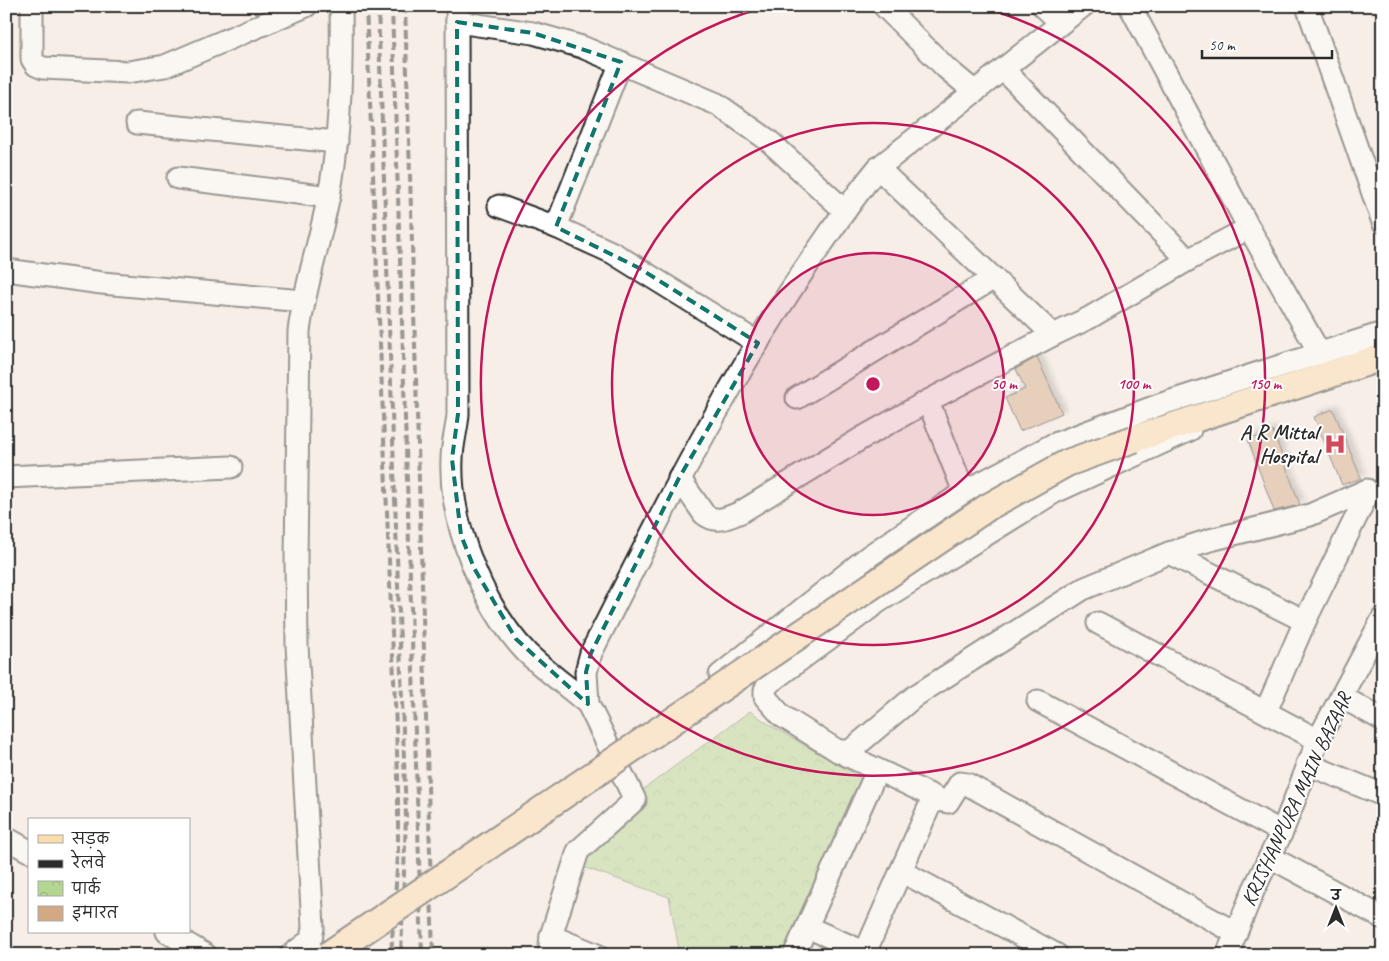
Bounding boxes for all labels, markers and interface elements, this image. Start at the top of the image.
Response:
scale bar [1202,28,1332,60]
text: 50 m [1209,36,1236,55]
centre of rings [864,375,882,393]
text: 50 m [991,375,1018,394]
text: 100 m [1118,375,1152,394]
text: 150 m [1249,375,1283,394]
place label: A R Mittal Hospital [1240,419,1322,469]
hospital icon: A R Mittal Hospital [1322,431,1348,457]
street label: KRISHANPURA MAIN BAZAAR [1235,687,1358,910]
legend [28,818,190,934]
text: सड़क [71,830,110,849]
text: रेलवे [70,849,106,873]
text: पार्क [71,877,102,899]
north arrow [1312,884,1362,934]
text: उ [1329,887,1342,904]
text: इमारत [72,904,119,923]

